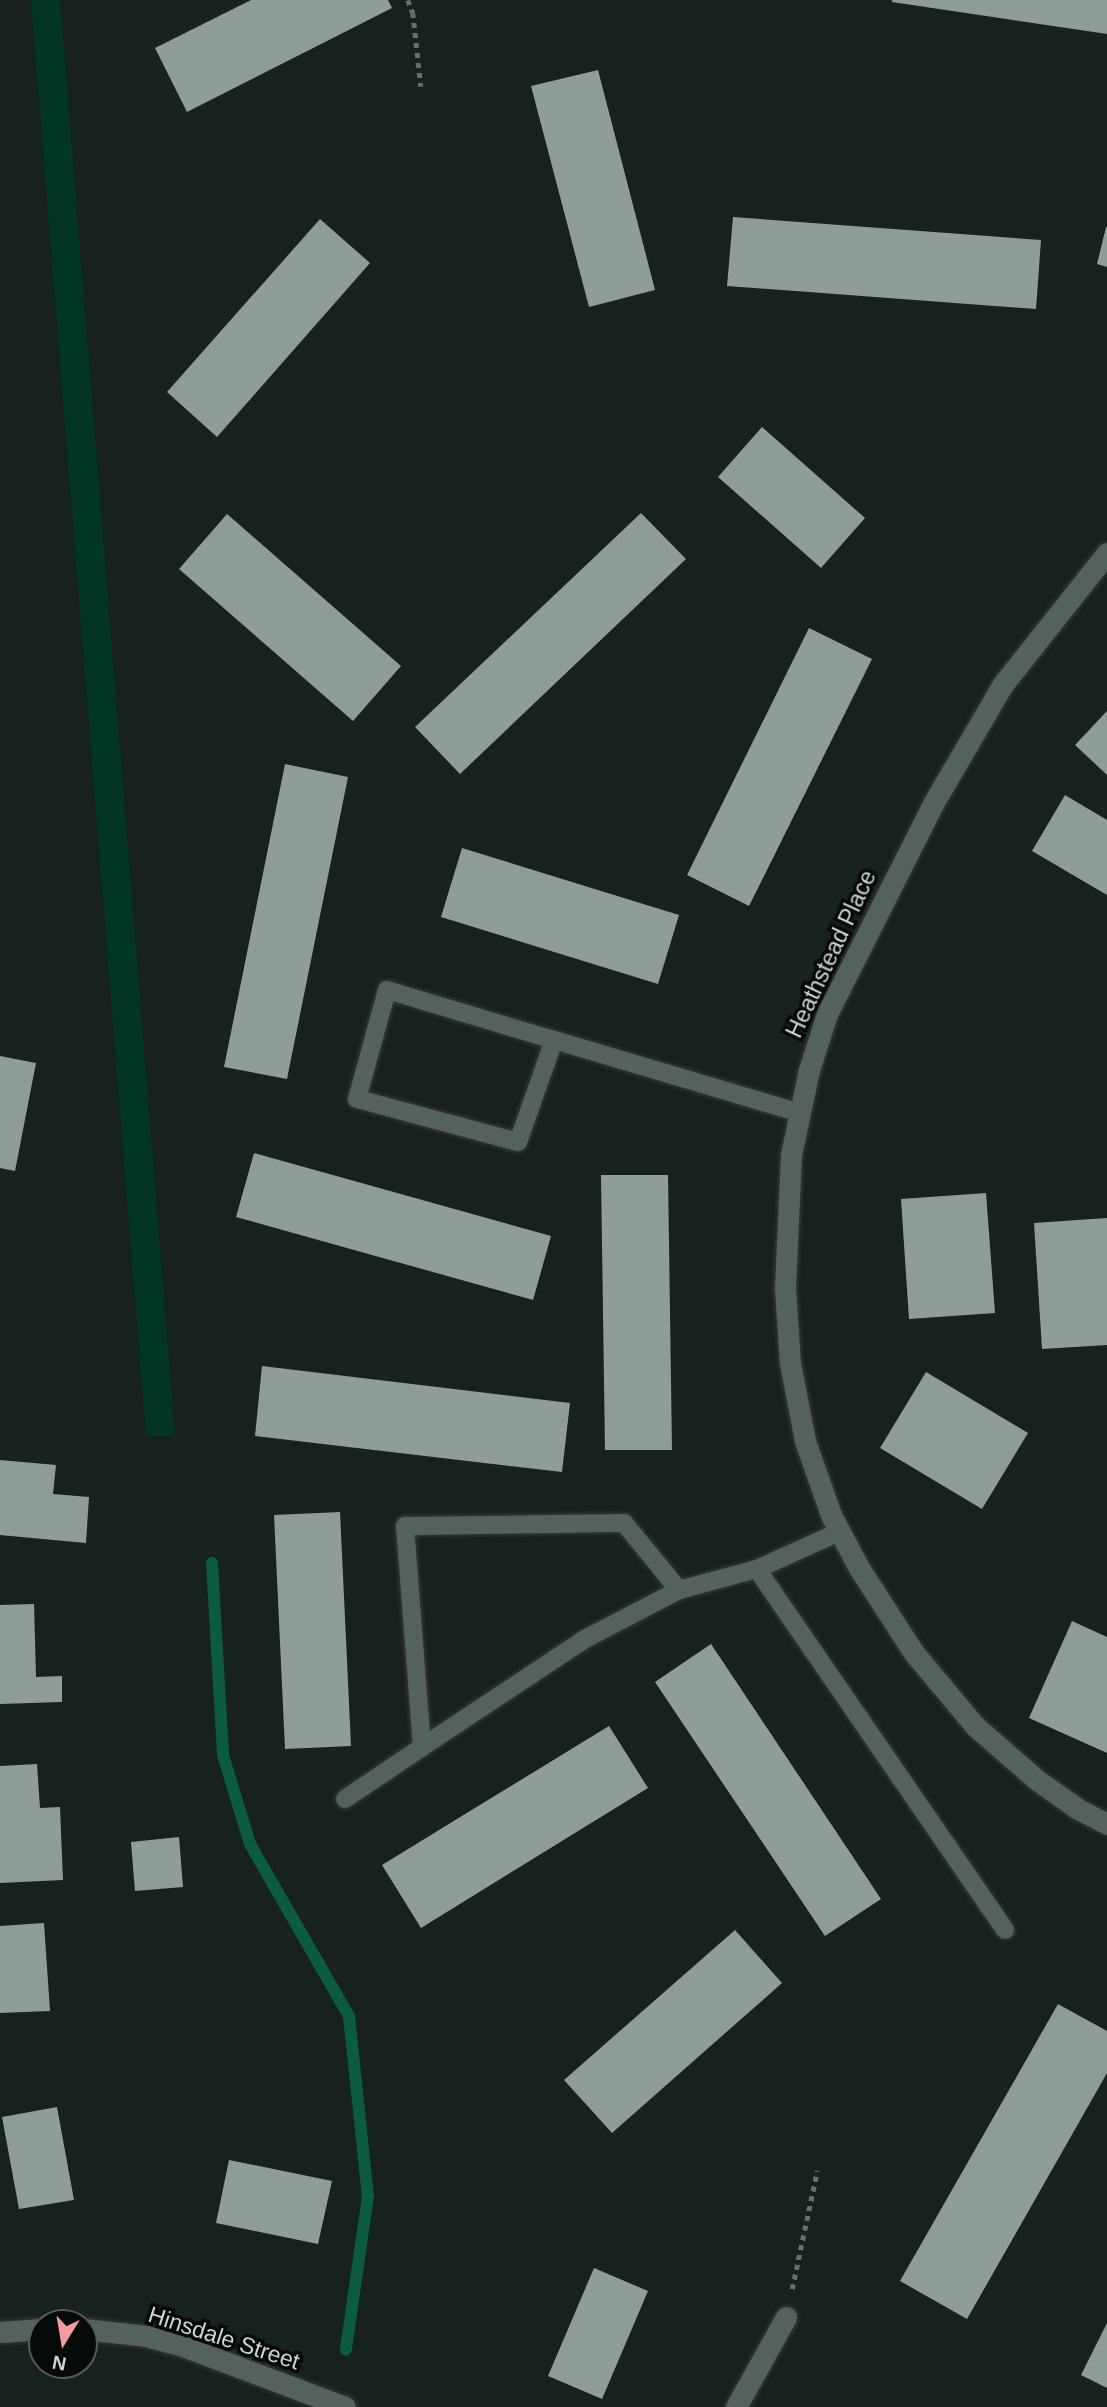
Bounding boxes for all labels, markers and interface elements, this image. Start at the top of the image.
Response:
street label: Heathstead Place [780,866,882,1042]
street label: Hinsdale Street [145,2301,303,2375]
north arrow [28,2309,98,2379]
text: N [51,2352,68,2375]

